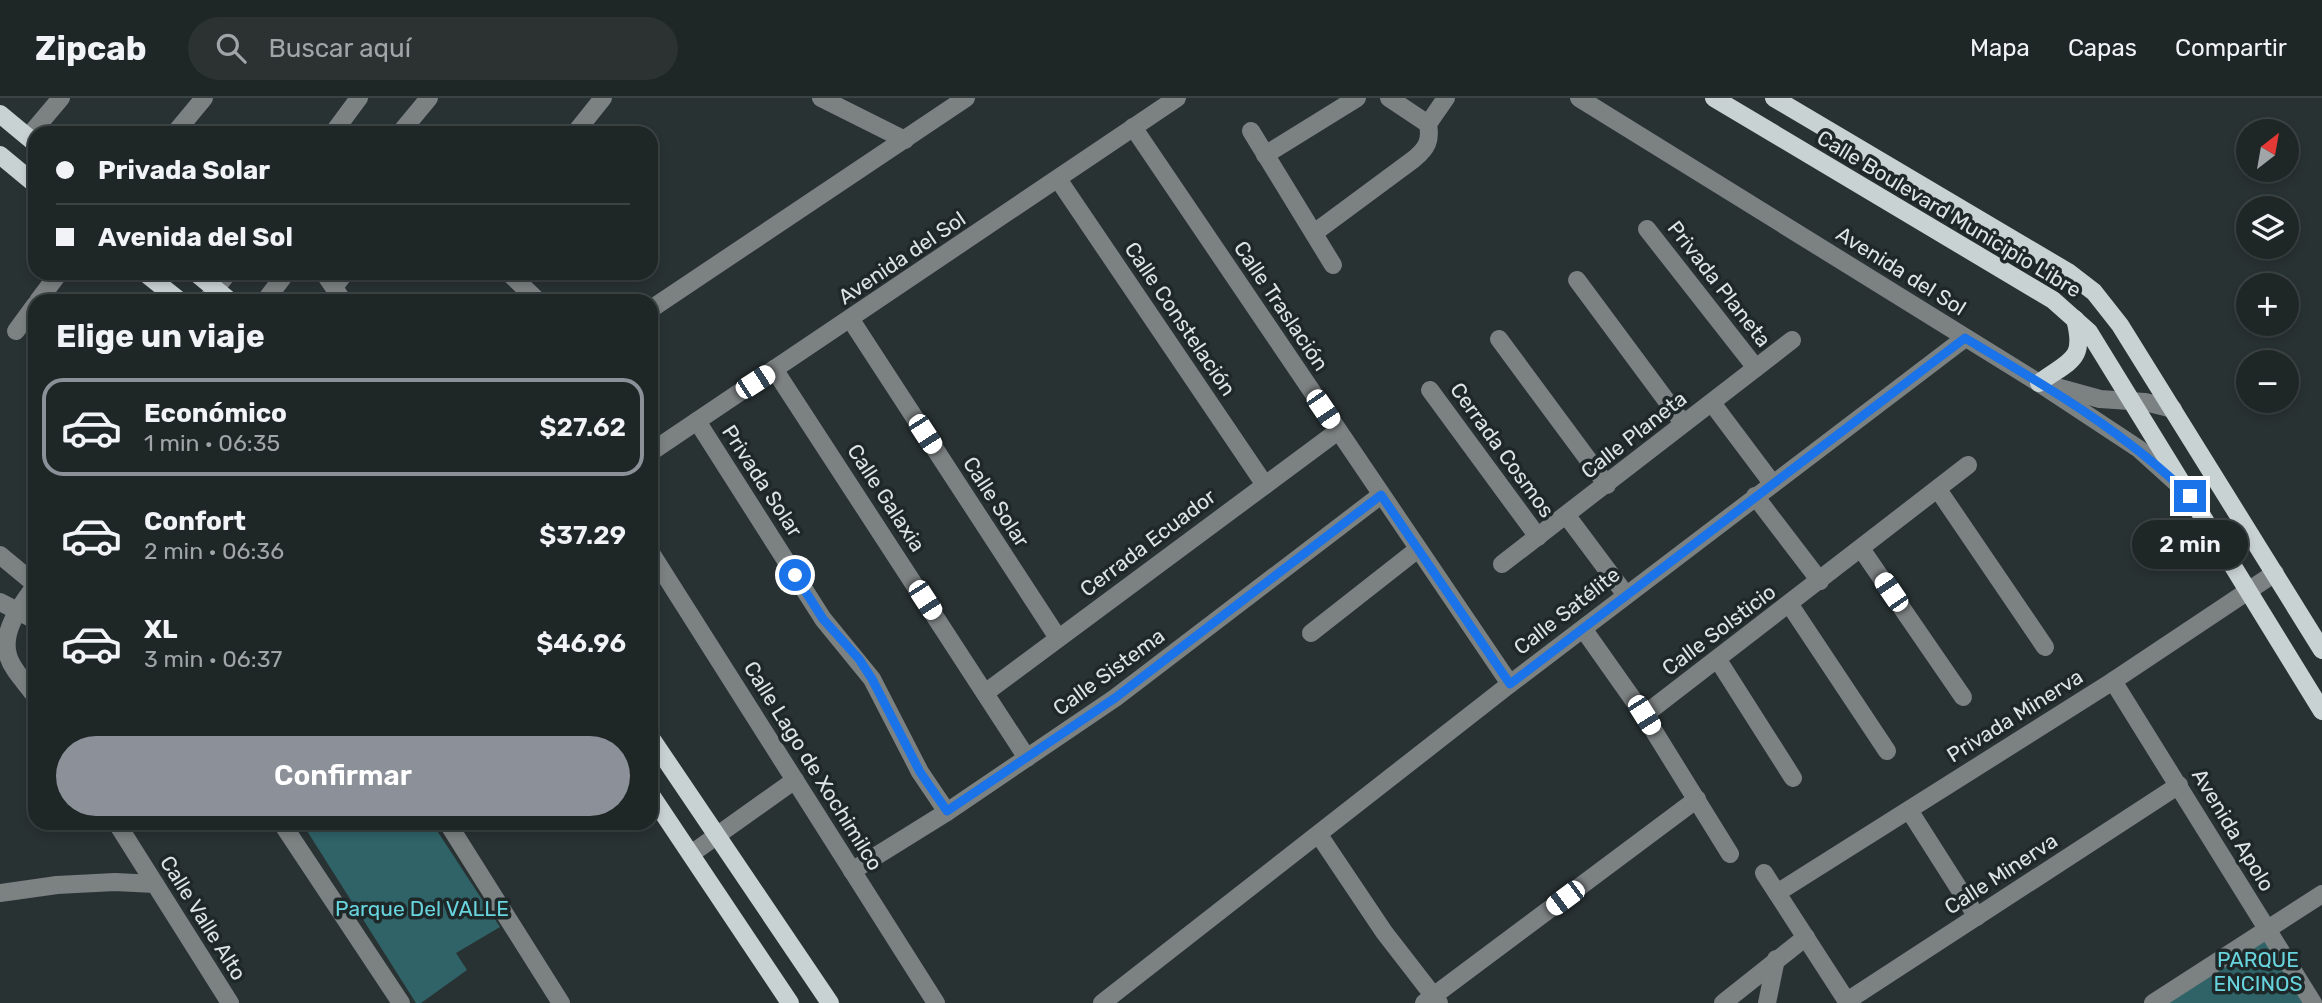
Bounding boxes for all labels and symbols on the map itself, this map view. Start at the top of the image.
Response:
north arrow [2236,119,2300,182]
street label: Calle Boulevard Municipio Libre [1813,125,2086,302]
street label: Avenida del Sol [833,206,970,309]
street label: Privada Planeta [1662,216,1776,352]
street label: Avenida del Sol [1832,221,1971,320]
street label: Calle Traslación [1229,236,1334,375]
street label: Calle Constelación [1120,237,1241,400]
car [732,362,779,402]
street label: Cerrada Cosmos [1445,377,1560,522]
car [1303,386,1344,432]
street label: Calle Planeta [1576,386,1691,484]
car [905,411,946,457]
street label: Privada Solar [717,420,808,541]
street label: Calle Galaxia [842,439,930,556]
street label: Calle Solar [958,452,1035,552]
route end [2174,480,2206,512]
street label: Cerrada Ecuador [1075,483,1220,602]
callout: 2 min [2132,520,2248,570]
route start [779,559,811,591]
street label: Calle Satélite [1509,562,1625,660]
car [1871,569,1912,615]
car [905,577,946,623]
street label: Calle Solsticio [1657,579,1780,680]
street label: Calle Sistema [1048,623,1169,720]
street label: Calle Lago de Xochimilco [739,656,888,875]
street label: Privada Minerva [1942,664,2087,767]
car [1624,692,1665,738]
street label: Avenida Apolo [2187,764,2280,896]
street label: Calle Minerva [1940,828,2062,919]
street label: Calle Valle Alto [155,851,252,985]
car [1542,877,1589,919]
park label: Parque Del VALLE [335,896,509,921]
park label: PARQUE ENCINOS [2214,947,2302,996]

